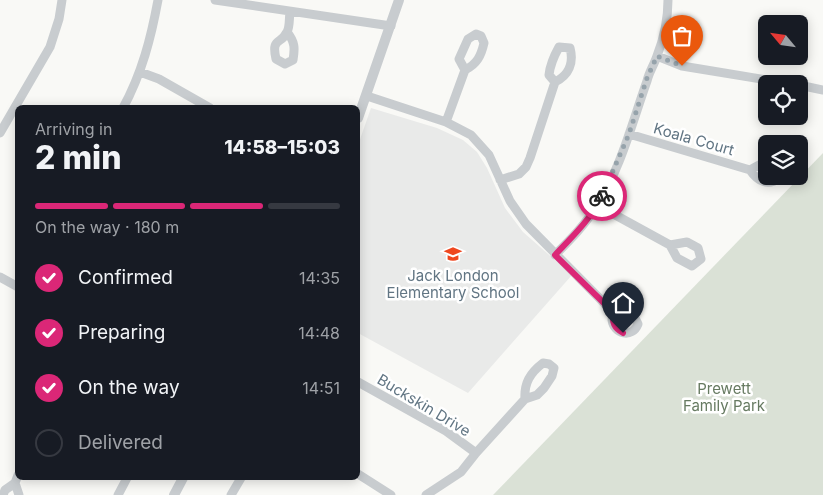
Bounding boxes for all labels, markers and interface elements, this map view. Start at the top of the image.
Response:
pin [661,15,703,66]
north arrow [758,15,808,65]
map controls [758,15,808,185]
icon: bag [668,22,696,50]
button: locate [758,75,808,125]
street label: Koala Court [652,118,737,160]
text: Arriving in [35,119,112,139]
button: layers [758,135,808,185]
text: 14:58–15:03 [224,136,340,159]
text: 2 min [35,138,121,177]
courier [577,171,627,221]
icon: bike [588,182,616,210]
text: On the way · 180 m [35,217,179,237]
school or university icon: Jack London Elementary School [443,244,463,264]
icon: check [35,264,63,292]
text: Confirmed [78,266,173,289]
place label: Jack London Elementary School [387,266,519,302]
text: 14:35 [299,268,340,288]
pin [602,282,644,333]
icon: home [609,289,637,317]
icon: check [35,319,63,347]
text: Preparing [78,321,165,344]
text: 14:48 [298,323,340,343]
street label: Buckskin Drive [374,370,474,440]
icon: check [35,374,63,402]
text: On the way [78,376,180,399]
text: 14:51 [302,378,340,398]
park label: Prewett Family Park [683,379,766,415]
text: Delivered [78,431,163,454]

